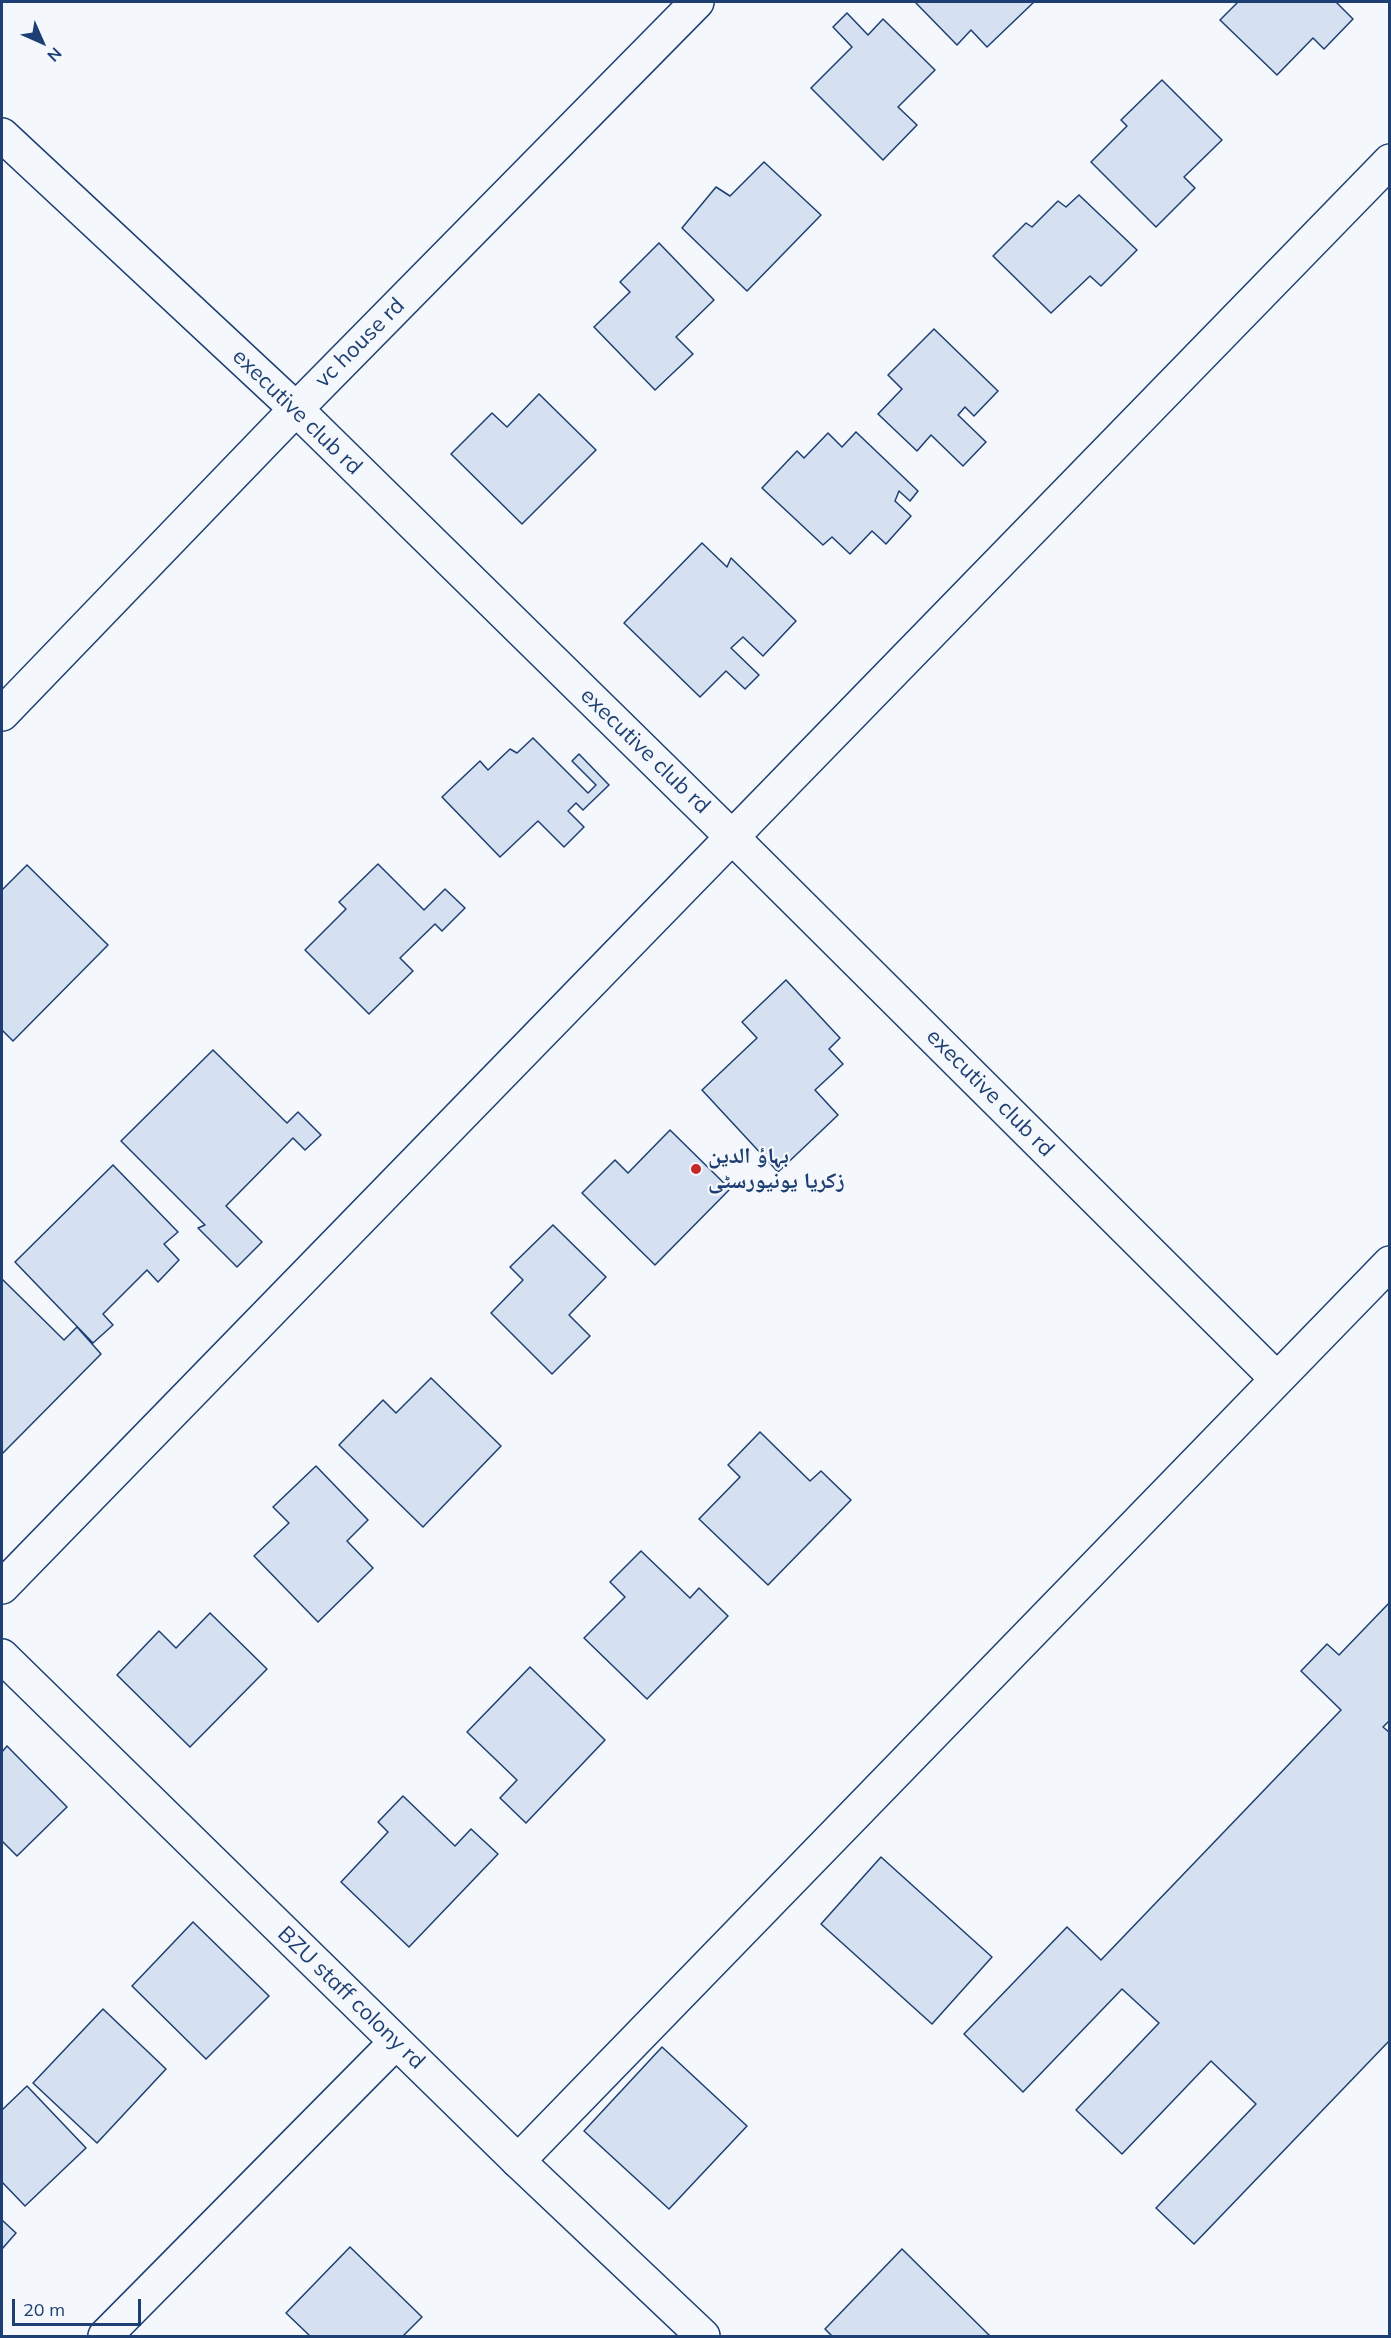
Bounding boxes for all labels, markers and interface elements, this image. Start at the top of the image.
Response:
north arrow [12,12,72,72]
text: N [43,43,66,66]
street label: vc house rd [310,293,410,393]
street label: executive club rd [227,343,367,481]
street label: executive club rd [575,682,715,820]
street label: executive club rd [921,1024,1059,1162]
place label: بہاؤ الدین زکریا یونیورسٹی [708,1143,844,1194]
marker: بہاؤ الدین زکریا یونیورسٹی [689,1162,703,1176]
street label: BZU staff colony rd [272,1921,430,2075]
scale bar [15,2287,144,2325]
text: 20 m [23,2298,65,2321]

